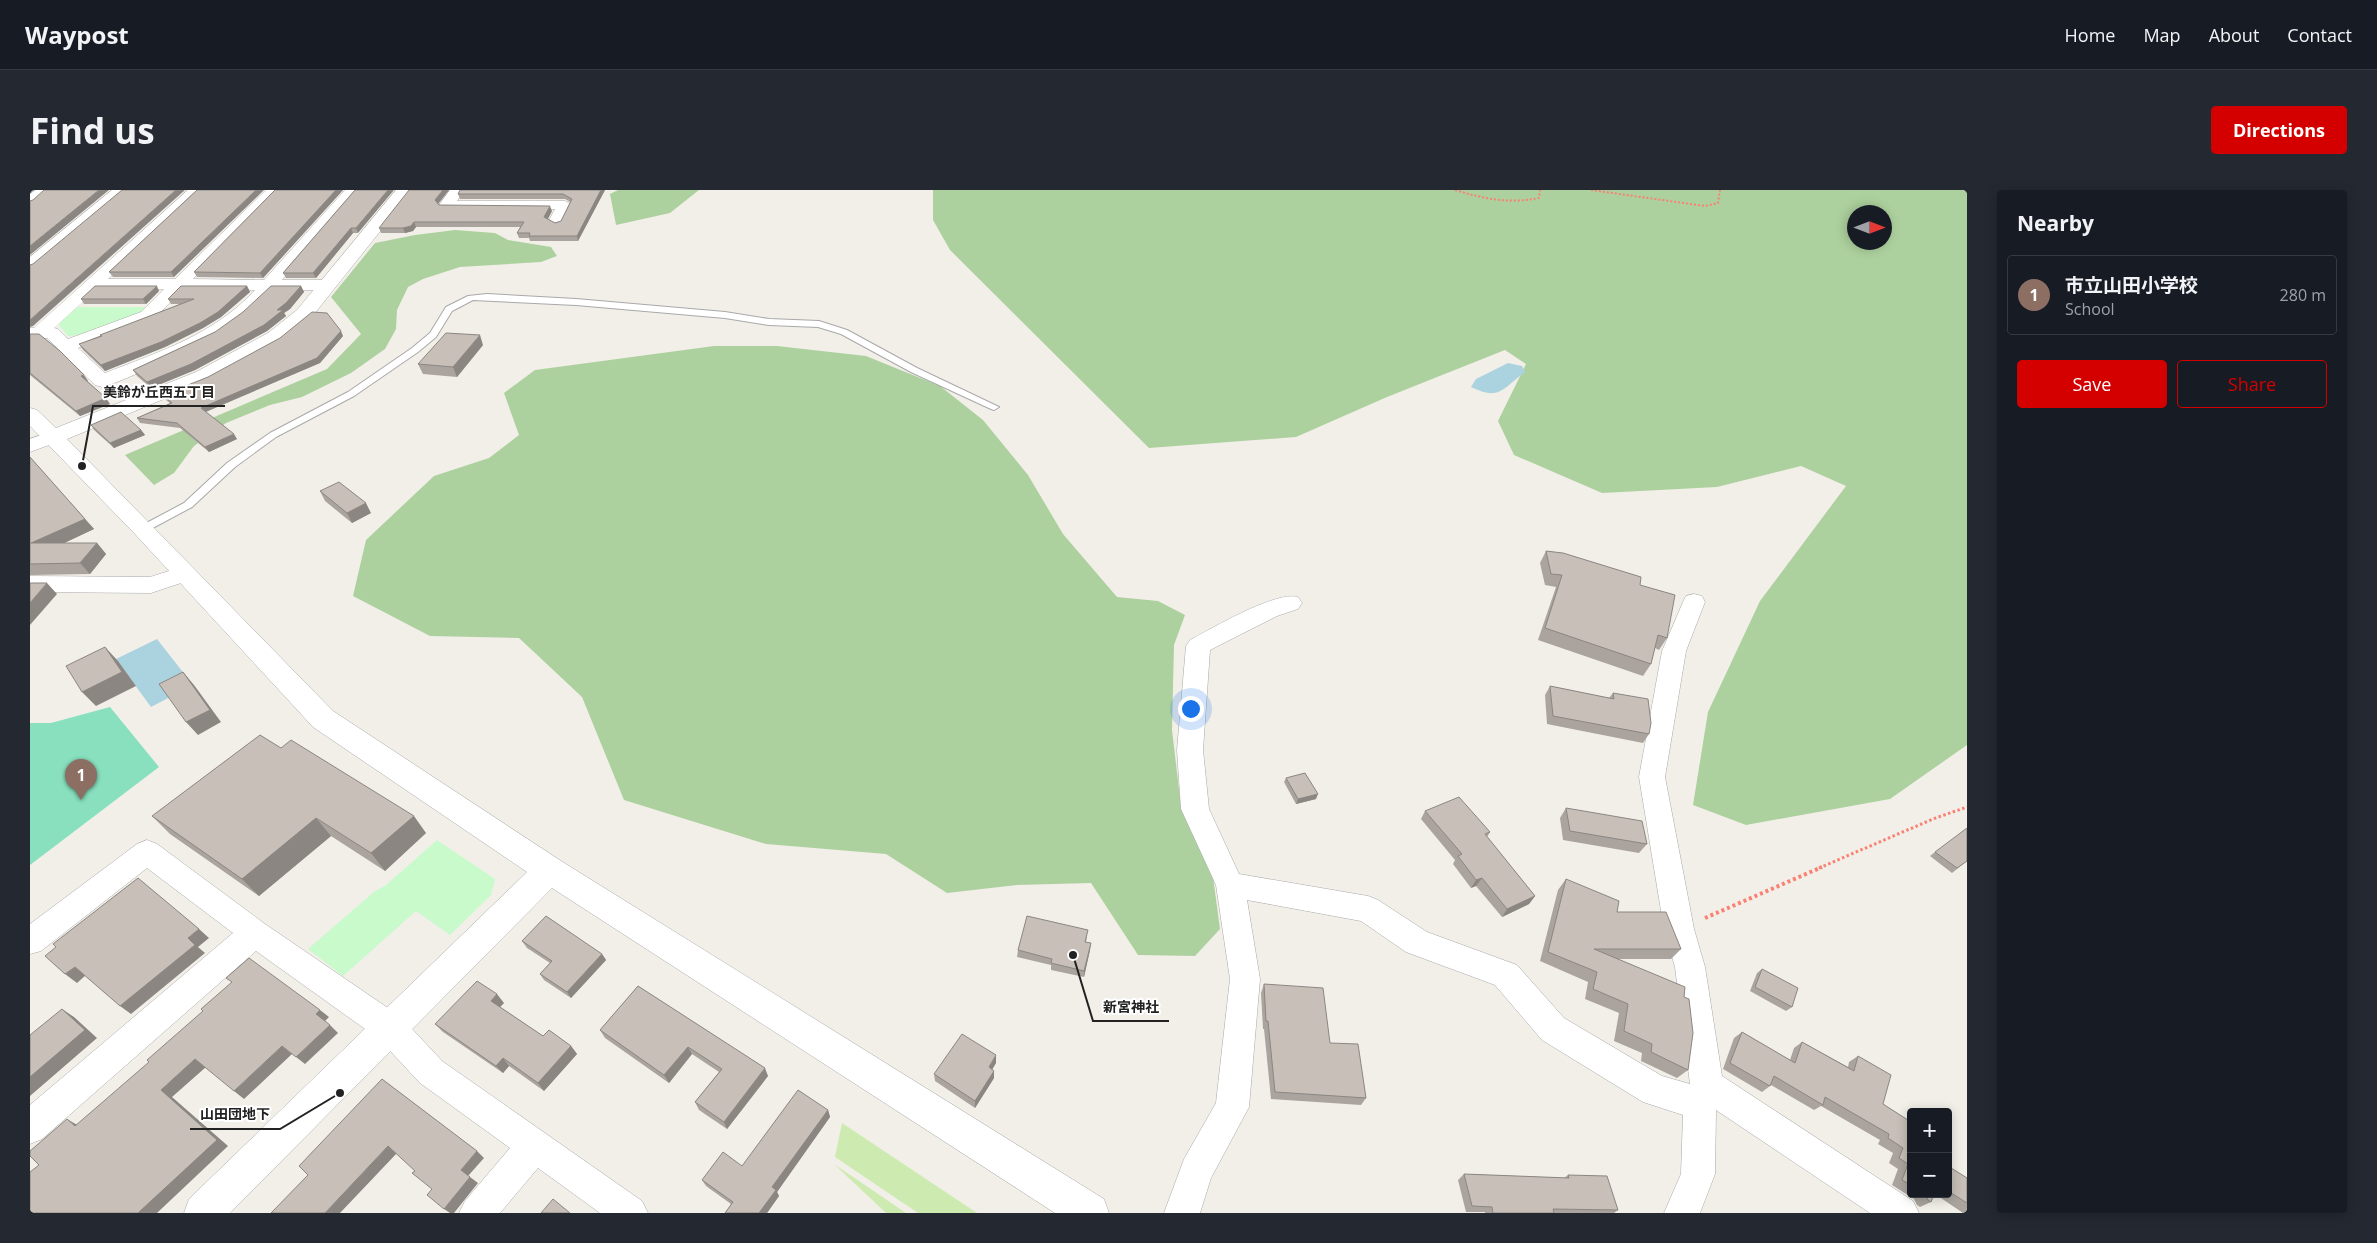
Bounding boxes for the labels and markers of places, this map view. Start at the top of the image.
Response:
callout: 美鈴が丘西五丁目 [93,377,225,406]
pin: 1 [65,759,97,800]
callout: 新宮神社 [1093,992,1169,1021]
callout: 山田団地下 [190,1100,280,1129]

